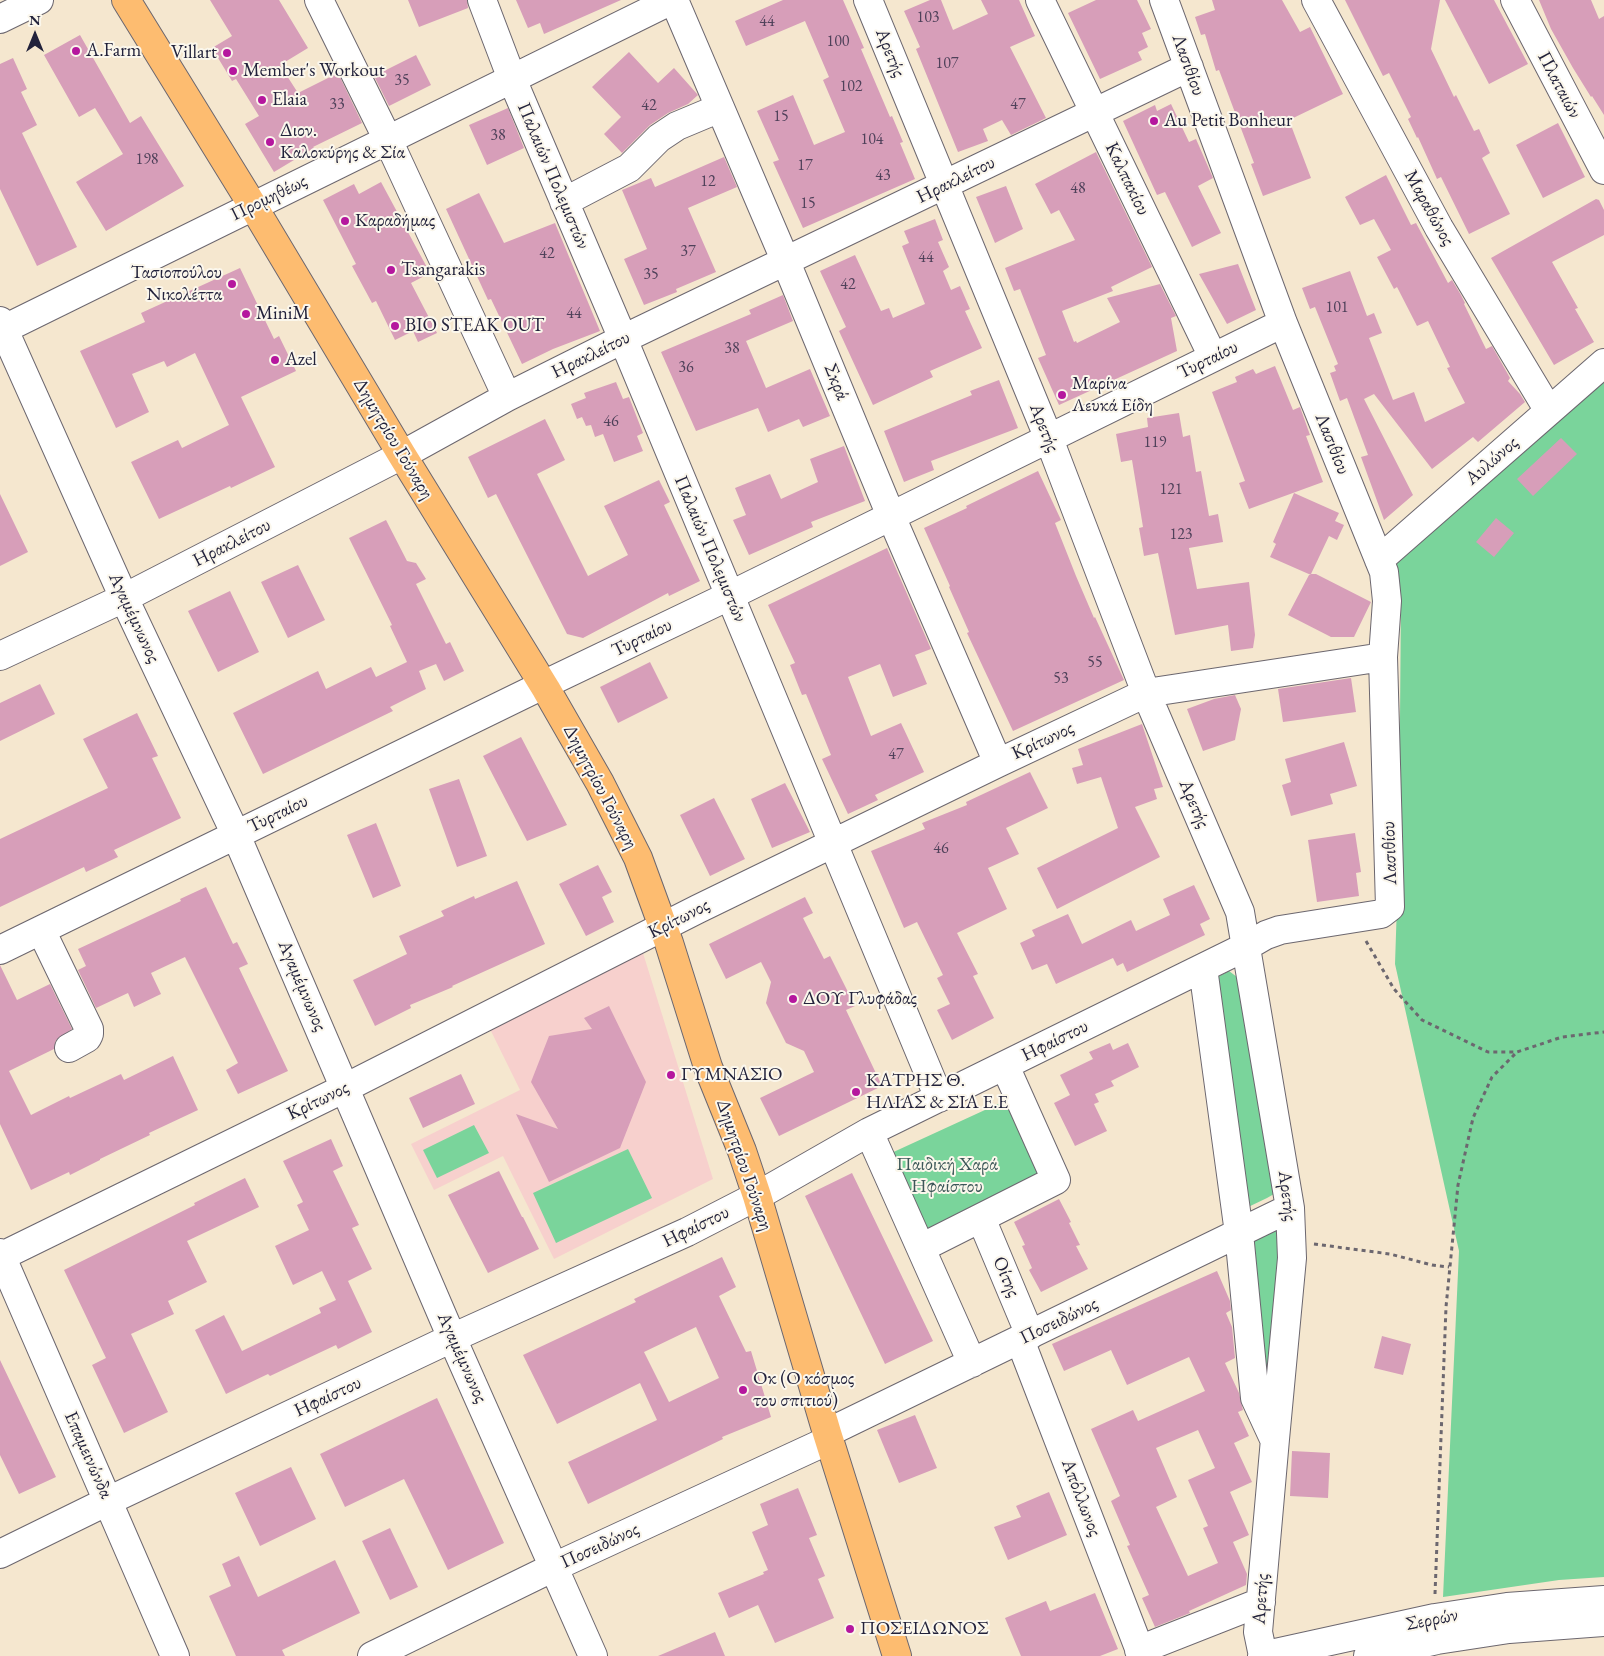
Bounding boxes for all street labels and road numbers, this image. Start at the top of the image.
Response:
street label: Αρετής [870,25,910,81]
street label: Λασιθίου [1166,31,1210,99]
street label: Πλαταιών [1532,48,1586,122]
street label: Παλαιών Πολεμιστών [512,99,594,253]
street label: Καλπακίου [1100,139,1154,219]
street label: Ηρακλείτου [913,151,999,209]
street label: Μαραθώνος [1399,166,1459,250]
street label: Προμηθέως [227,170,311,226]
street label: Ηρακλείτου [548,326,634,384]
street label: Τυρταίου [1174,336,1242,384]
street label: Σκρά [818,361,854,403]
street label: Δημητρίου Γούναρη [348,374,438,504]
street label: Αρετής [1024,400,1064,456]
street label: Λασιθίου [1309,410,1355,478]
street label: Αυλώνος [1461,432,1523,490]
street label: Παλαιών Πολεμιστών [669,472,751,626]
street label: Ηρακλείτου [189,514,275,572]
street label: Αγαμέμνωνος [103,569,165,667]
street label: Τυρταίου [608,614,676,662]
street label: Κρίτωνος [1008,717,1078,765]
street label: Δημητρίου Γούναρη [558,721,642,853]
street label: Αρετής [1174,776,1214,832]
street label: Τυρταίου [244,790,312,838]
street label: Λασιθίου [1377,821,1403,885]
street label: Κρίτωνος [644,894,714,944]
street label: Αγαμέμνωνος [273,937,331,1035]
street label: Ηφαίστου [1018,1015,1092,1067]
street label: Κρίτωνος [283,1076,353,1126]
street label: Δημητρίου Γούναρη [711,1096,777,1234]
street label: Αρετής [1273,1169,1301,1223]
street label: Ηφαίστου [659,1201,733,1253]
street label: Οίτης [987,1253,1025,1301]
street label: Ποσειδώνος [1016,1292,1102,1350]
street label: Αγαμέμνωνος [432,1309,492,1407]
street label: Ηφαίστου [291,1372,365,1422]
street label: Επαμεινώνδα [59,1408,117,1502]
street label: Απόλλωνος [1056,1456,1106,1540]
street label: Ποσειδώνος [557,1518,643,1574]
street label: Αρετής [1248,1573,1274,1625]
street label: Σερρών [1404,1604,1460,1636]

